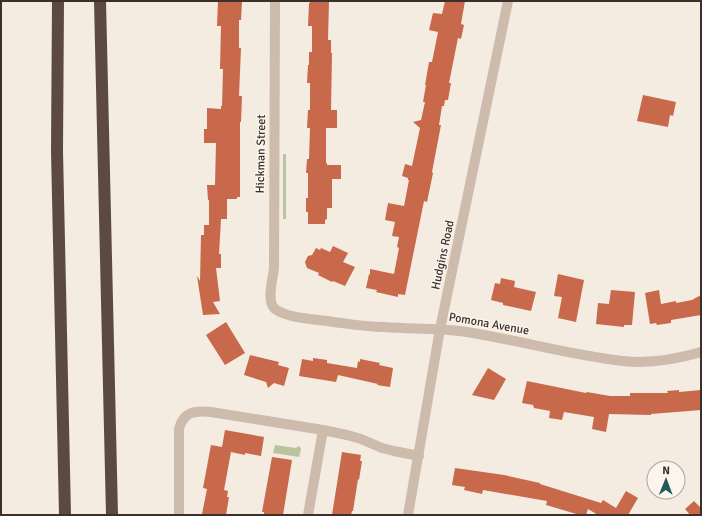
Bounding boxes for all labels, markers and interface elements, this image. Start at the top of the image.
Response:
street label: Hickman Street [253,114,269,194]
street label: Hudgins Road [428,219,458,291]
street label: Pomona Avenue [448,310,530,338]
north arrow [646,460,686,500]
text: N [662,464,670,477]

